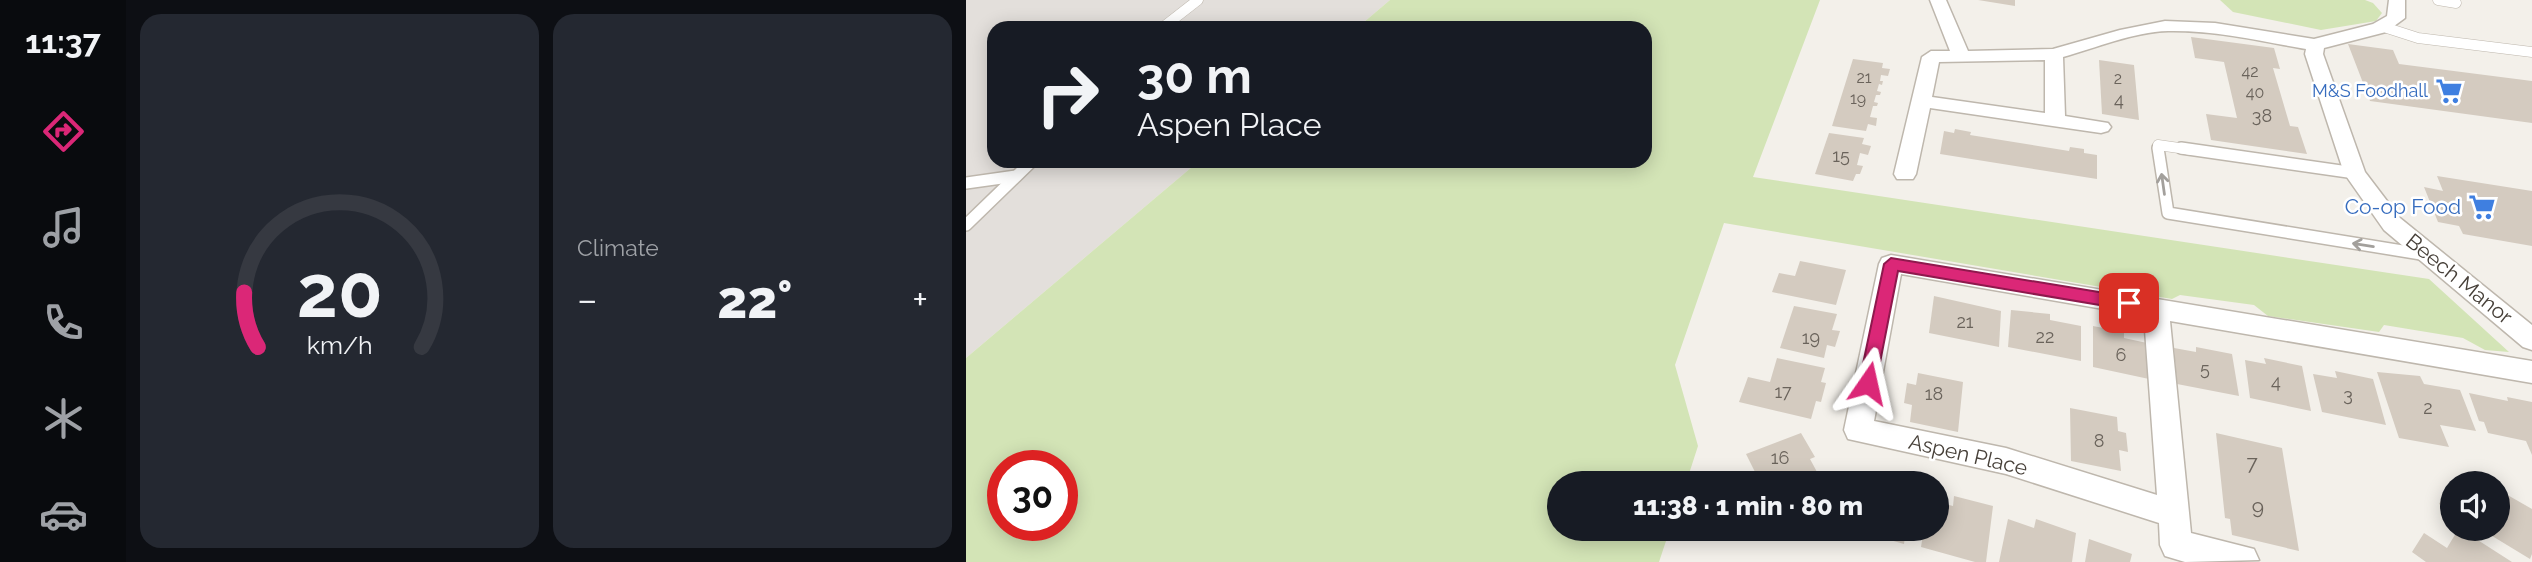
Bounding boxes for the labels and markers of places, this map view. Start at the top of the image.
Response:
supermarket icon: M&S Foodhall [2434,76,2464,106]
place label: M&S Foodhall [2312,80,2428,101]
supermarket icon: Co-op Food [2467,192,2497,222]
place label: Co-op Food [2345,194,2461,219]
pin [2099,273,2159,333]

